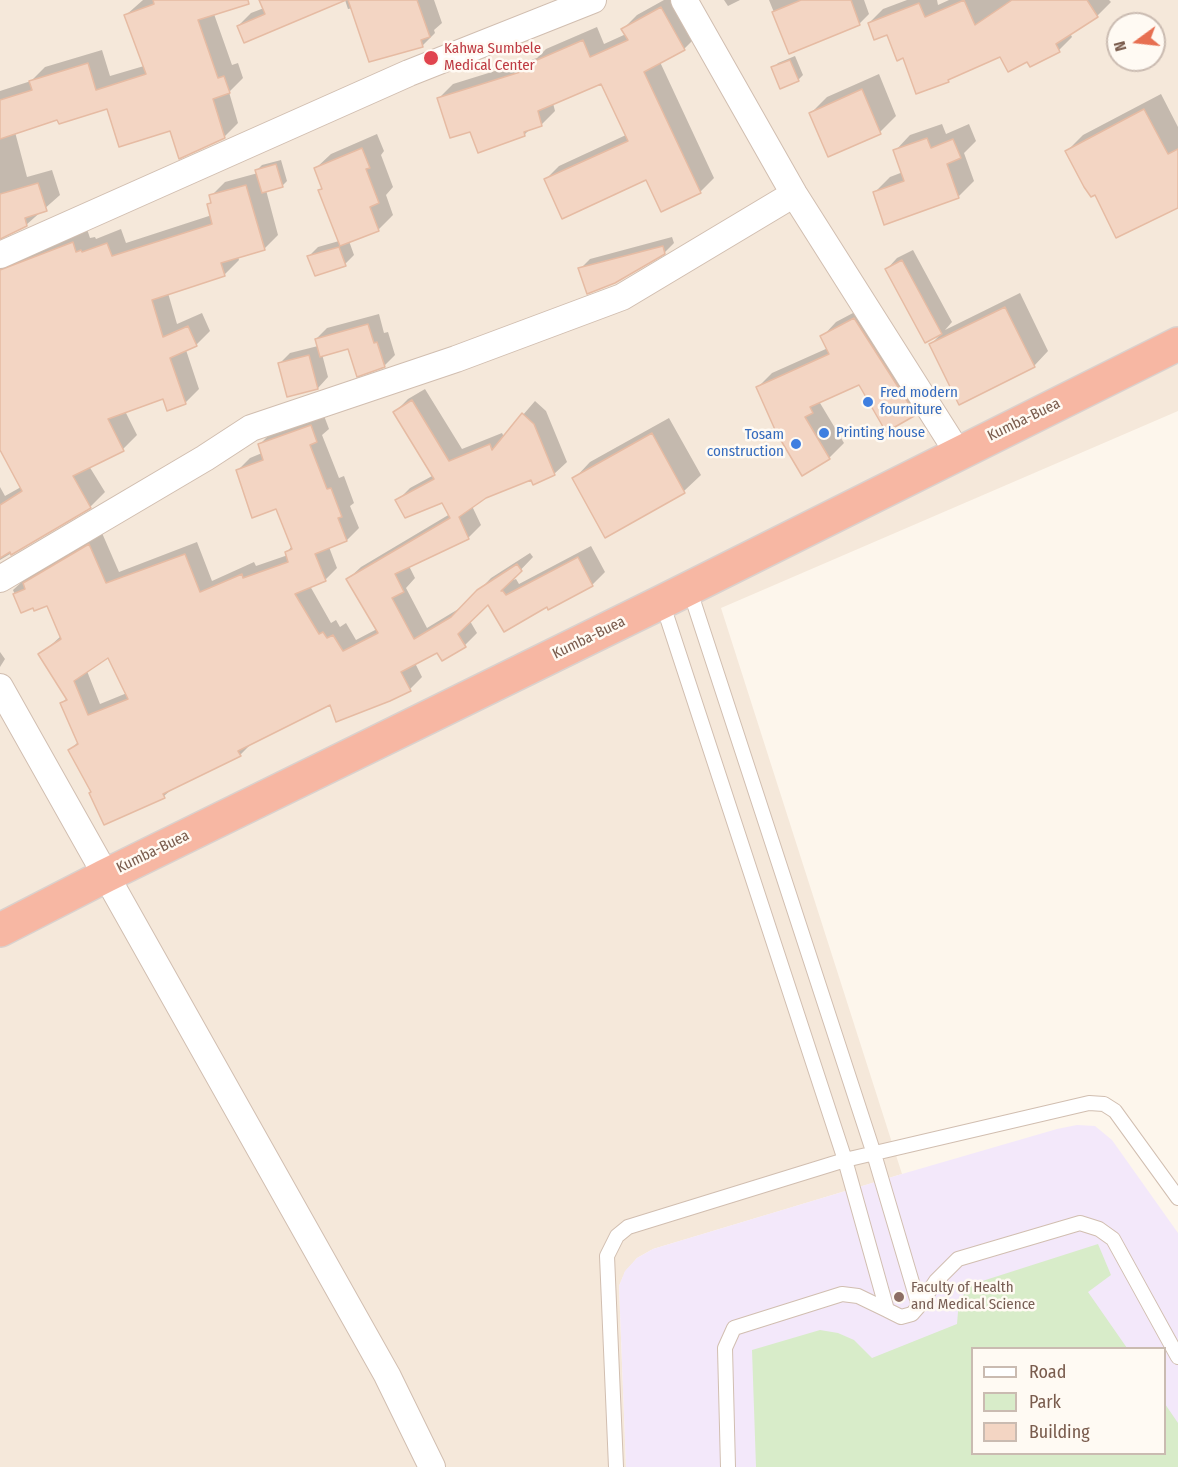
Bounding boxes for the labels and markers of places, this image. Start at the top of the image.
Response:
place label: Kahwa Sumbele Medical Center [444,40,541,75]
marker: Kahwa Sumbele Medical Center [422,49,440,67]
place label: Fred modern fourniture [880,384,958,419]
marker: Fred modern fourniture [861,395,875,409]
place label: Printing house [836,424,925,442]
place label: Tosam construction [707,426,784,461]
marker: Printing house [817,426,831,440]
marker: Tosam construction [789,437,803,451]
place label: Faculty of Health and Medical Science [911,1279,1035,1314]
marker: Faculty of Health and Medical Science [892,1290,906,1304]

